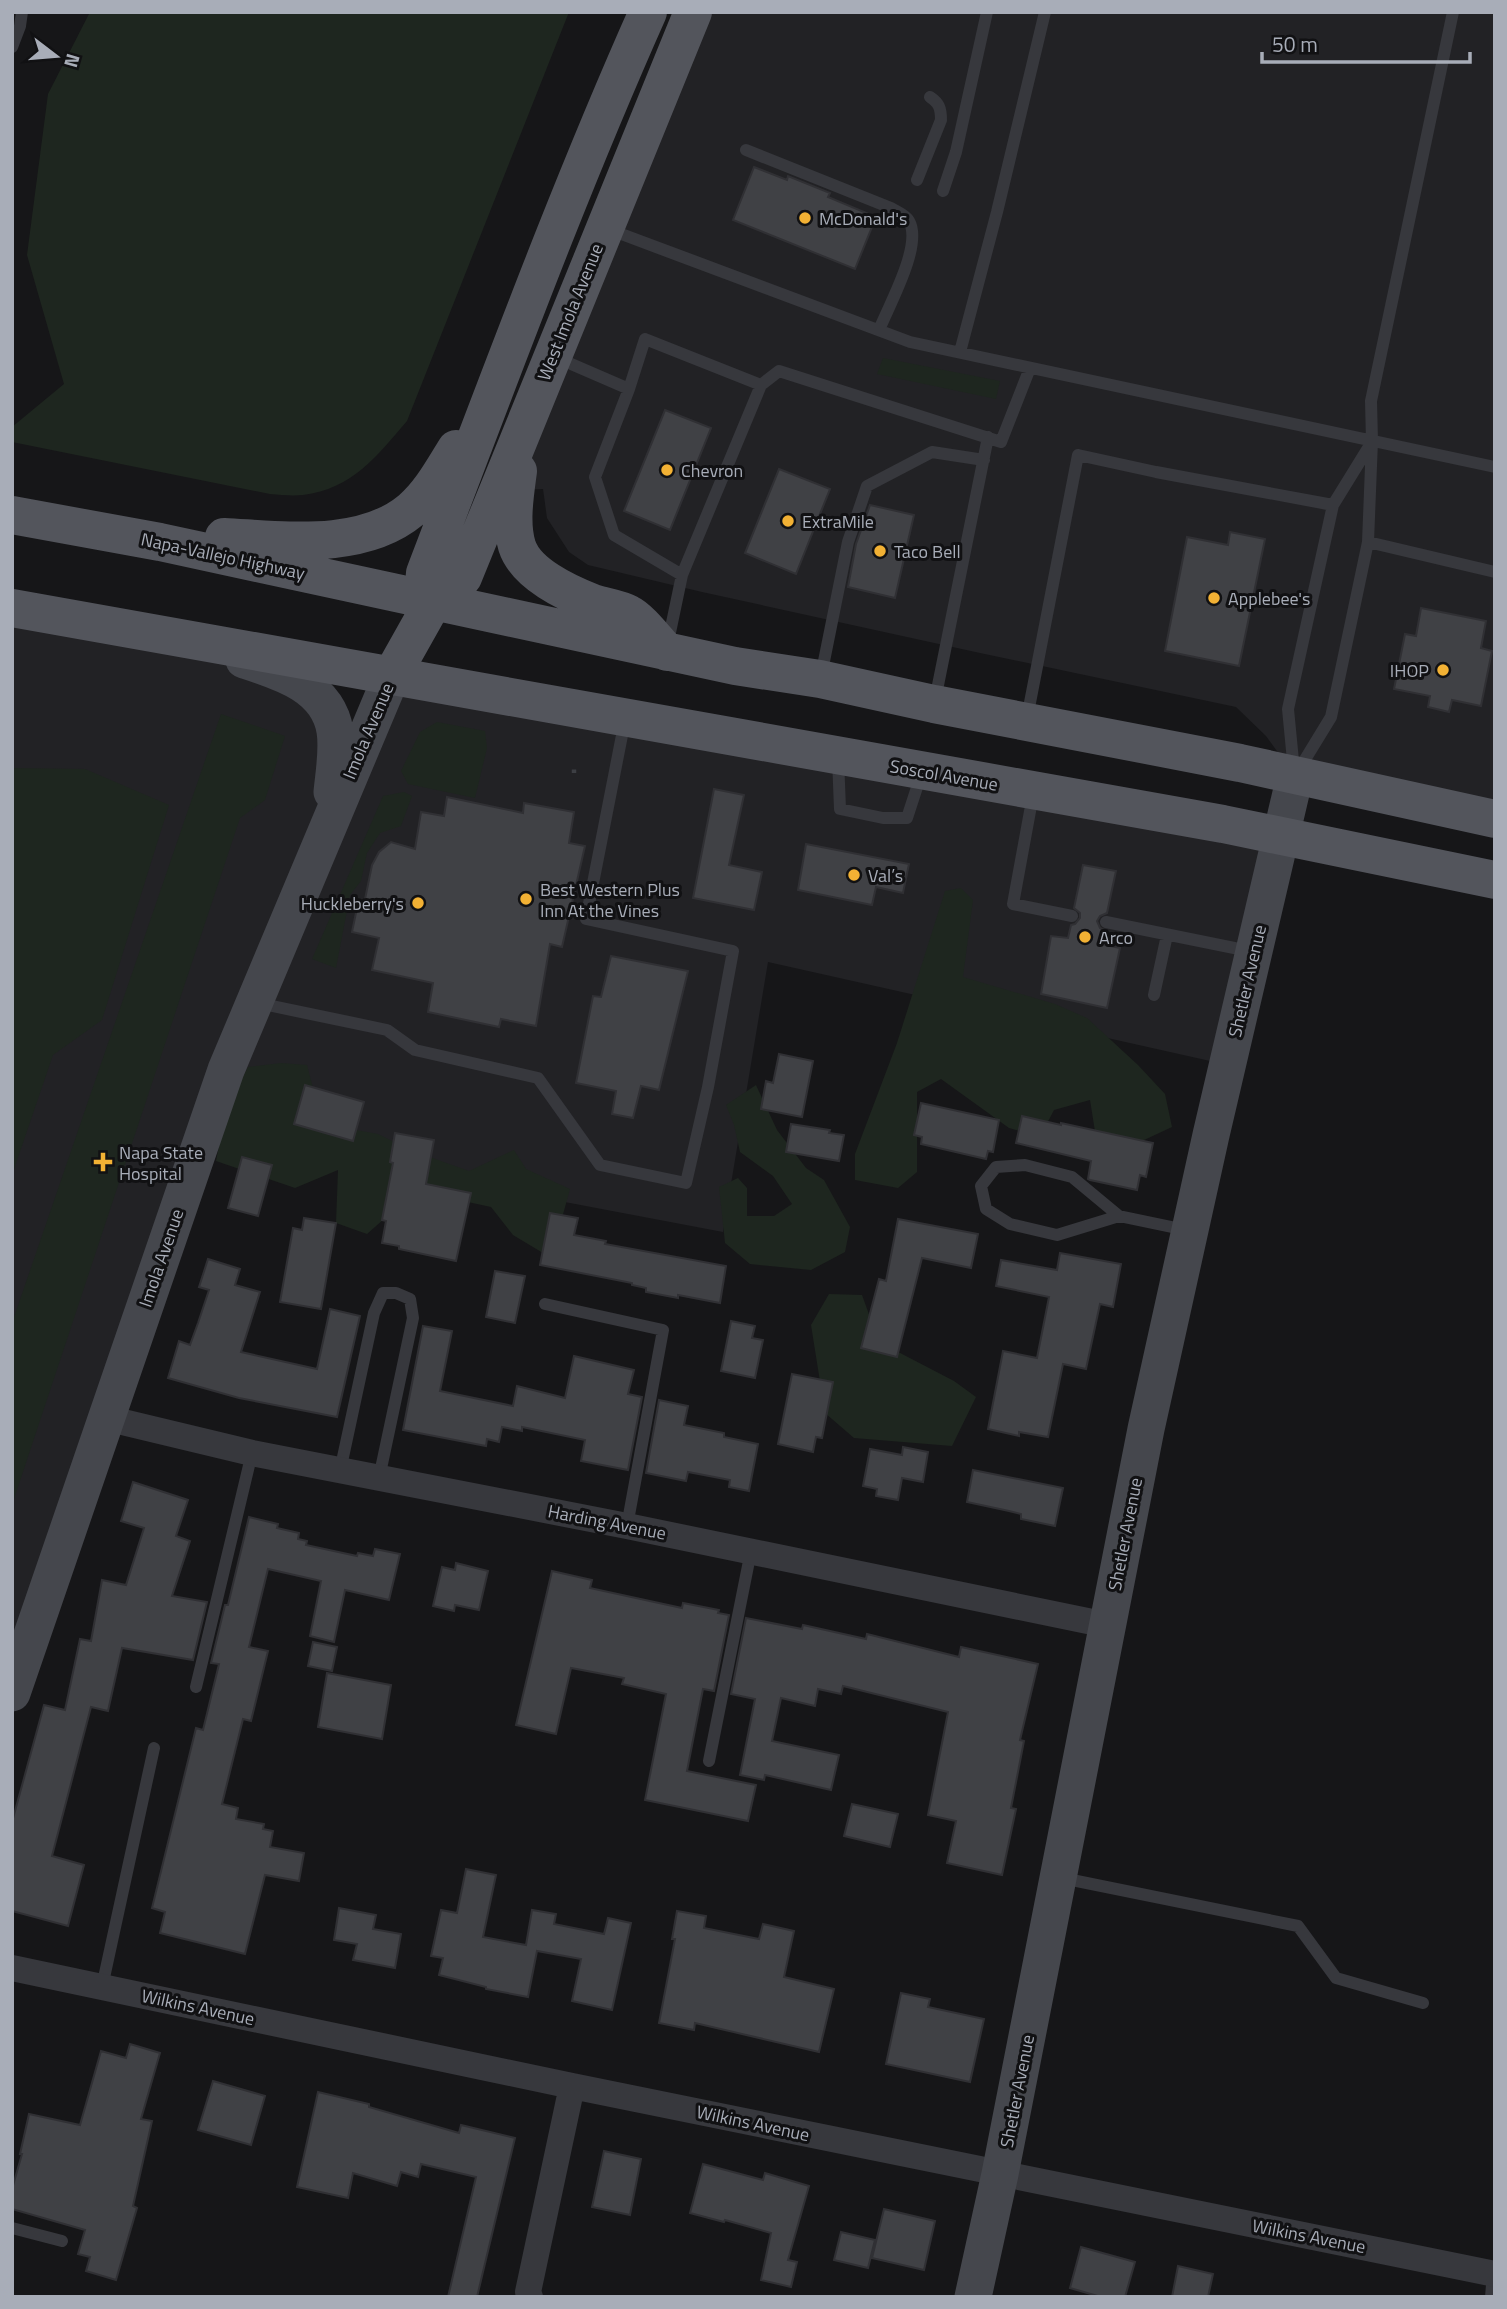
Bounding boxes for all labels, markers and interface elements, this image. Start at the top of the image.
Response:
north arrow [21,21,91,91]
scale bar [1262,21,1470,65]
text: 50 m [1272,28,1318,60]
text: N [57,50,89,71]
place label: McDonald's [819,205,907,232]
marker: McDonald's [797,210,813,226]
street label: West Imola Avenue [530,239,610,385]
place label: Chevron [681,457,743,484]
marker: Chevron [659,462,675,478]
place label: ExtraMile [802,508,874,535]
marker: ExtraMile [780,513,796,529]
street label: Napa-Vallejo Highway [139,525,308,587]
place label: Taco Bell [894,538,961,565]
marker: Taco Bell [872,543,888,559]
place label: Applebee's [1228,585,1310,612]
marker: Applebee's [1206,590,1222,606]
place label: IHOP [1390,657,1429,684]
marker: IHOP [1435,662,1451,678]
street label: Imola Avenue [336,679,400,783]
street label: Soscol Avenue [888,752,1000,798]
place label: Val’s [868,862,903,889]
marker: Val’s [846,867,862,883]
place label: Best Western Plus Inn At the Vines [540,876,680,924]
place label: Huckleberry's [301,890,404,917]
marker: Best Western Plus Inn At the Vines [518,891,534,907]
marker: Huckleberry's [410,895,426,911]
street label: Shetler Avenue [1221,922,1273,1040]
place label: Arco [1099,924,1133,951]
marker: Arco [1077,929,1093,945]
place label: Napa State Hospital [119,1139,203,1187]
marker: Napa State Hospital [93,1152,113,1172]
street label: Imola Avenue [132,1205,190,1311]
street label: Shetler Avenue [1101,1475,1149,1593]
street label: Harding Avenue [546,1497,668,1547]
street label: Wilkins Avenue [139,1982,257,2032]
street label: Shetler Avenue [993,2032,1041,2150]
street label: Wilkins Avenue [694,2098,812,2148]
street label: Wilkins Avenue [1250,2212,1368,2260]

